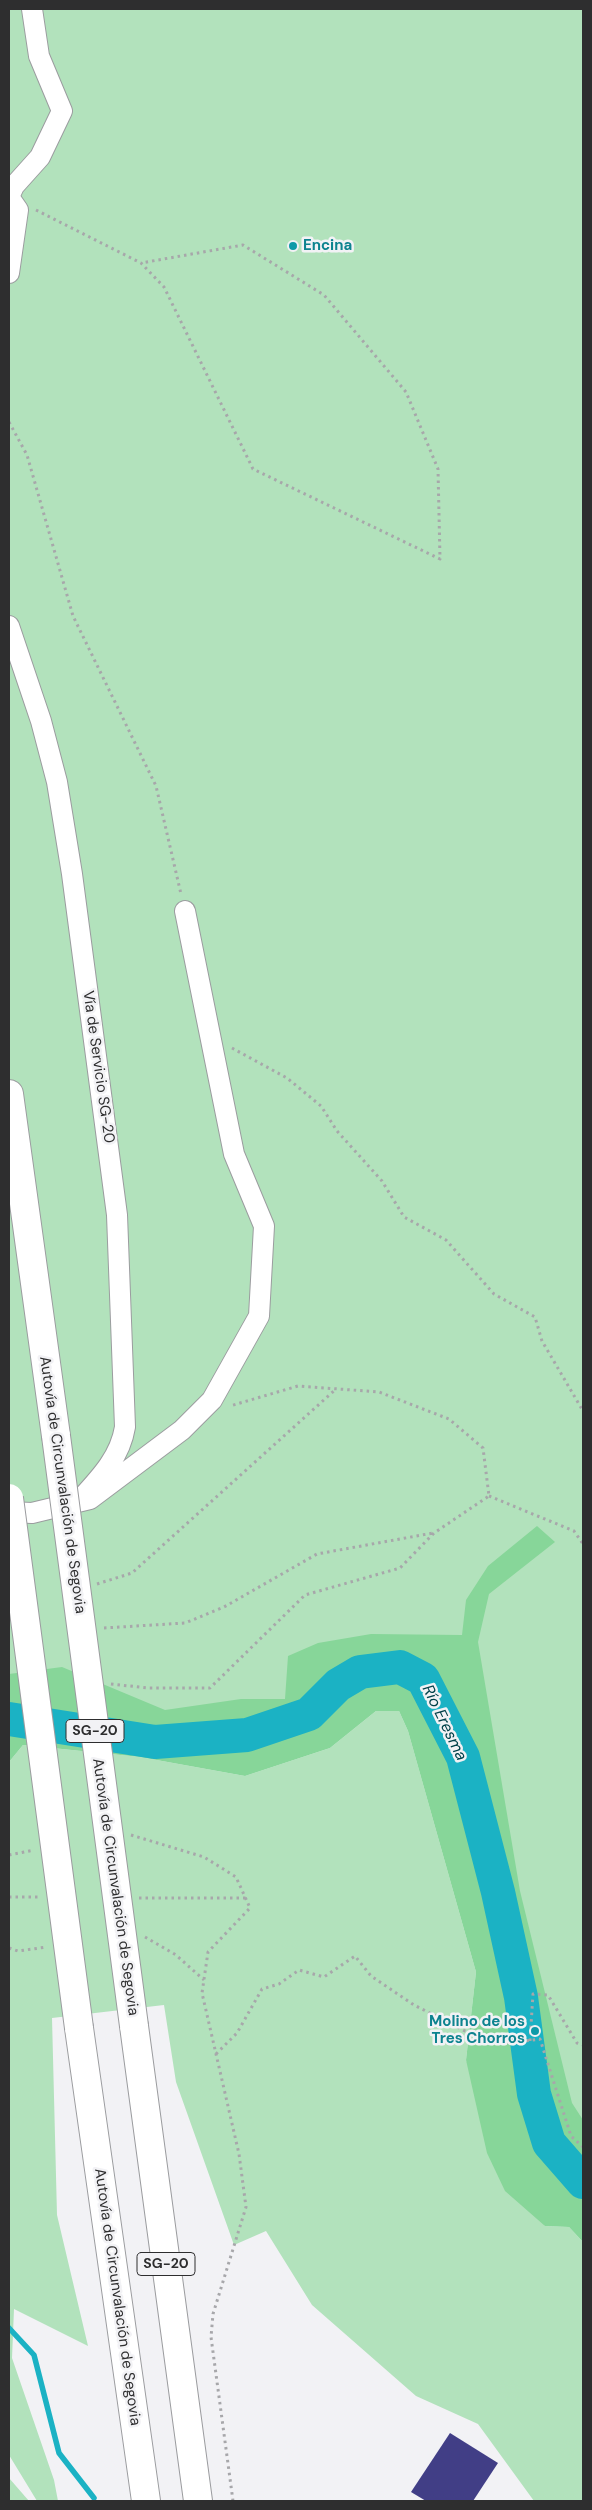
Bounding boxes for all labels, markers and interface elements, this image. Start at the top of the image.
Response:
place label: Encina [303,237,352,255]
marker: Encina [287,240,299,252]
street label: Vía de Servicio SG-20 [78,990,118,1144]
street label: Autovía de Circunvalación de Segovia [35,1355,89,1615]
water label: Río Eresma [417,1682,471,1764]
road number: SG-20 [66,1720,124,1742]
street label: Autovía de Circunvalación de Segovia [88,1757,142,2017]
place label: Molino de los Tres Chorros [429,2013,525,2048]
marker: Molino de los Tres Chorros [529,2025,541,2037]
street label: Autovía de Circunvalación de Segovia [90,2167,144,2427]
road number: SG-20 [137,2252,195,2276]

